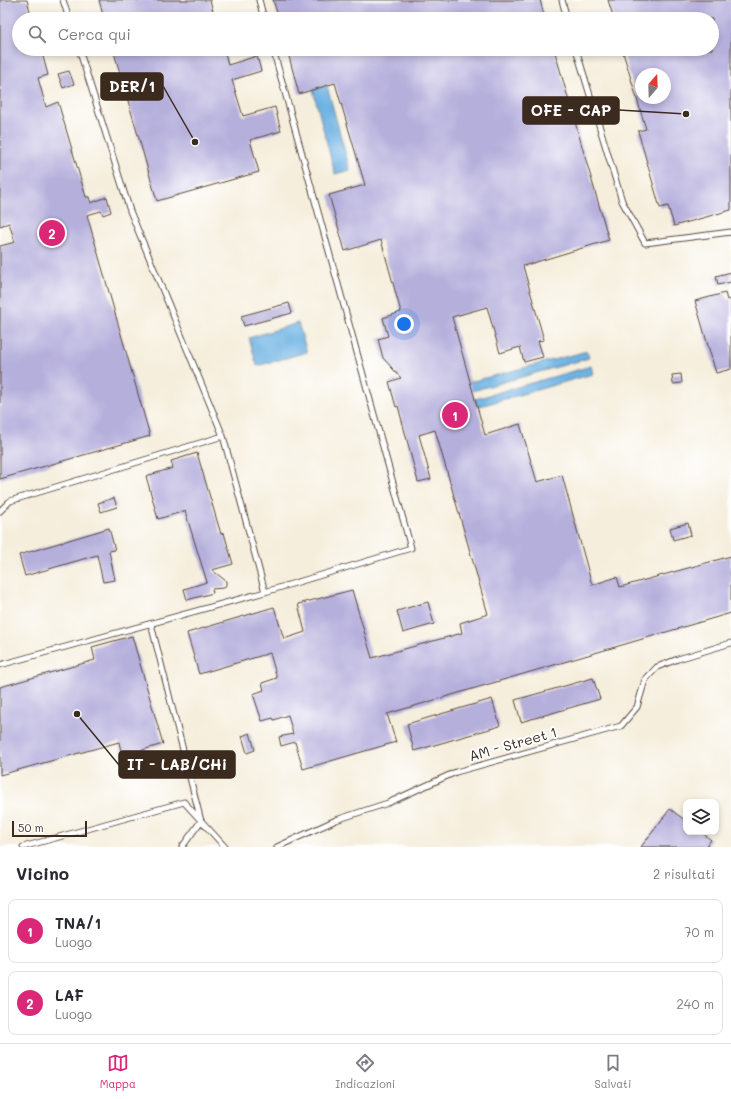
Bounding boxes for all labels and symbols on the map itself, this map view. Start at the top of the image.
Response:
north arrow [635,68,671,104]
callout: DER/1 [101,73,163,100]
text: DER/1 [109,76,155,96]
callout: OFE - CAP [523,97,619,124]
text: OFE - CAP [531,100,611,120]
pin: 2 [39,218,65,248]
your location [394,314,414,334]
pin: 1 [442,400,468,430]
street label: AM - Street 1 [466,722,559,765]
callout: IT - LAB/CHi [119,751,235,778]
text: IT - LAB/CHi [127,754,227,774]
scale bar [12,819,87,838]

